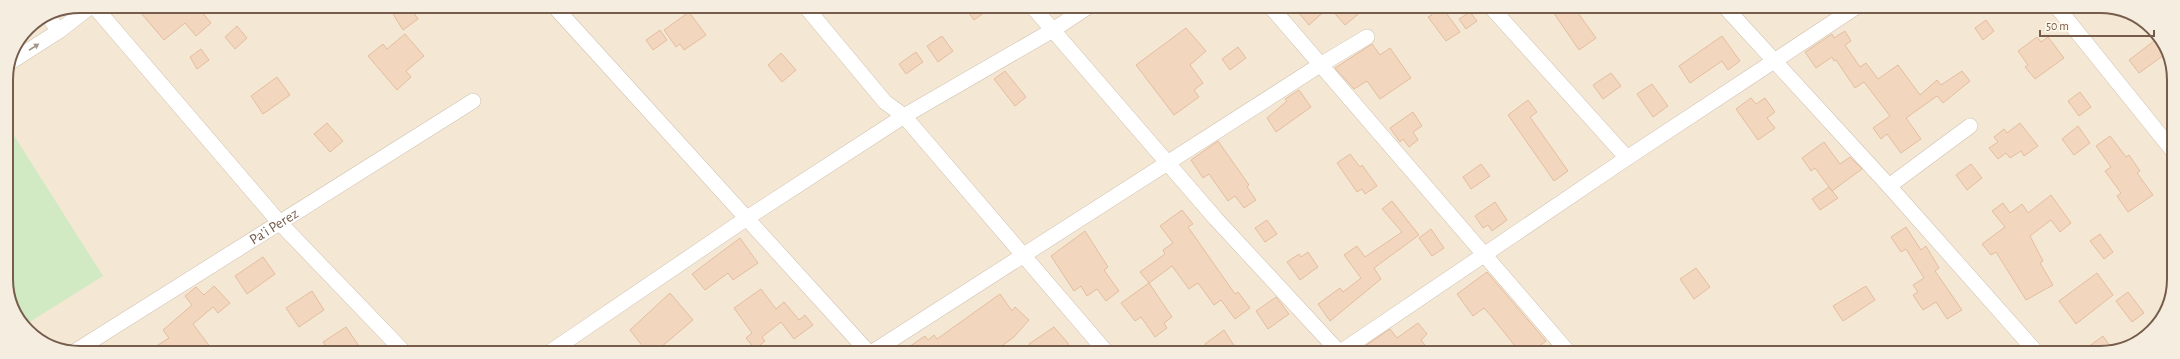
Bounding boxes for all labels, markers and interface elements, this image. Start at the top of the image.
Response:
scale bar [2040,12,2154,38]
text: 50 m [2046,20,2069,32]
one-way arrow [29,43,39,51]
street label: Pa'i Perez [247,205,301,247]

